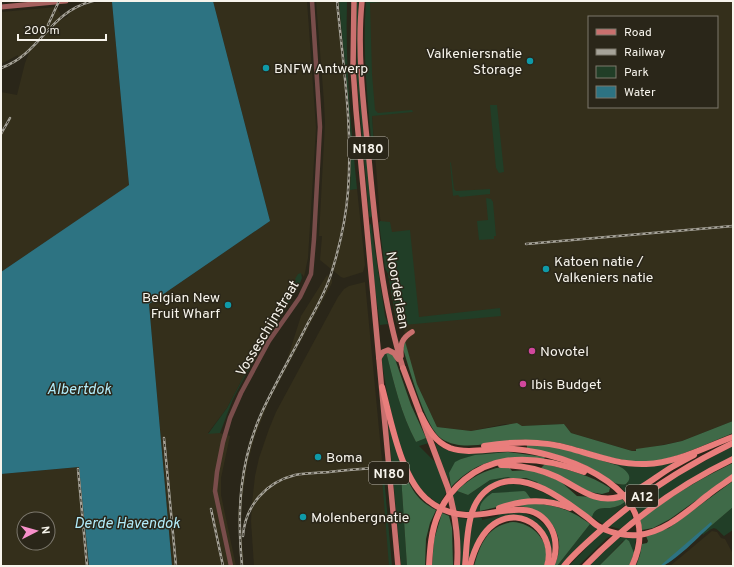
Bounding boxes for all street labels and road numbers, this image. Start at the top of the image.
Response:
road number: N180 [348,137,388,159]
street label: Noorderlaan [381,250,412,330]
street label: Vosseschijnstraat [233,278,304,380]
road number: N180 [369,462,409,484]
road number: A12 [626,485,658,507]

